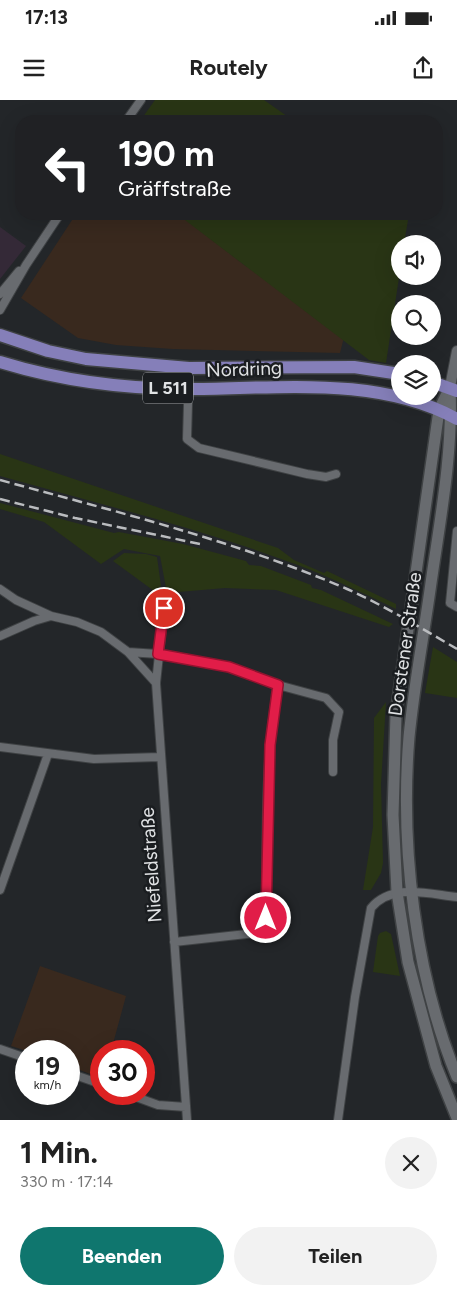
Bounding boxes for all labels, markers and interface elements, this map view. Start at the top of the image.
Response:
text: 17:13 [25,6,68,29]
icon: menu [20,54,48,82]
text: Routely [189,54,268,81]
icon: share [409,54,437,82]
text: 190 m [118,133,215,175]
icon: left [35,135,100,200]
text: Gräffstraße [118,175,231,202]
map controls [391,235,441,405]
button: sound [391,235,441,285]
button: search [391,295,441,345]
button: layers [391,355,441,405]
street label: Nordring [206,356,282,382]
road number: L 511 [143,372,193,404]
street label: Dorstener Straße [384,571,426,717]
pin [143,587,185,629]
icon: arrive [150,594,178,622]
street label: Niefeldstraße [136,807,166,923]
position arrow [239,891,291,943]
speed limit sign: 30 [90,1040,155,1105]
text: 19 [35,1051,60,1081]
text: km/h [34,1078,61,1092]
text: 1 Min. [20,1134,98,1171]
button: close [385,1137,437,1189]
text: 330 m · 17:14 [20,1172,113,1191]
button: Beenden [20,1227,224,1285]
button: Teilen [234,1227,437,1285]

